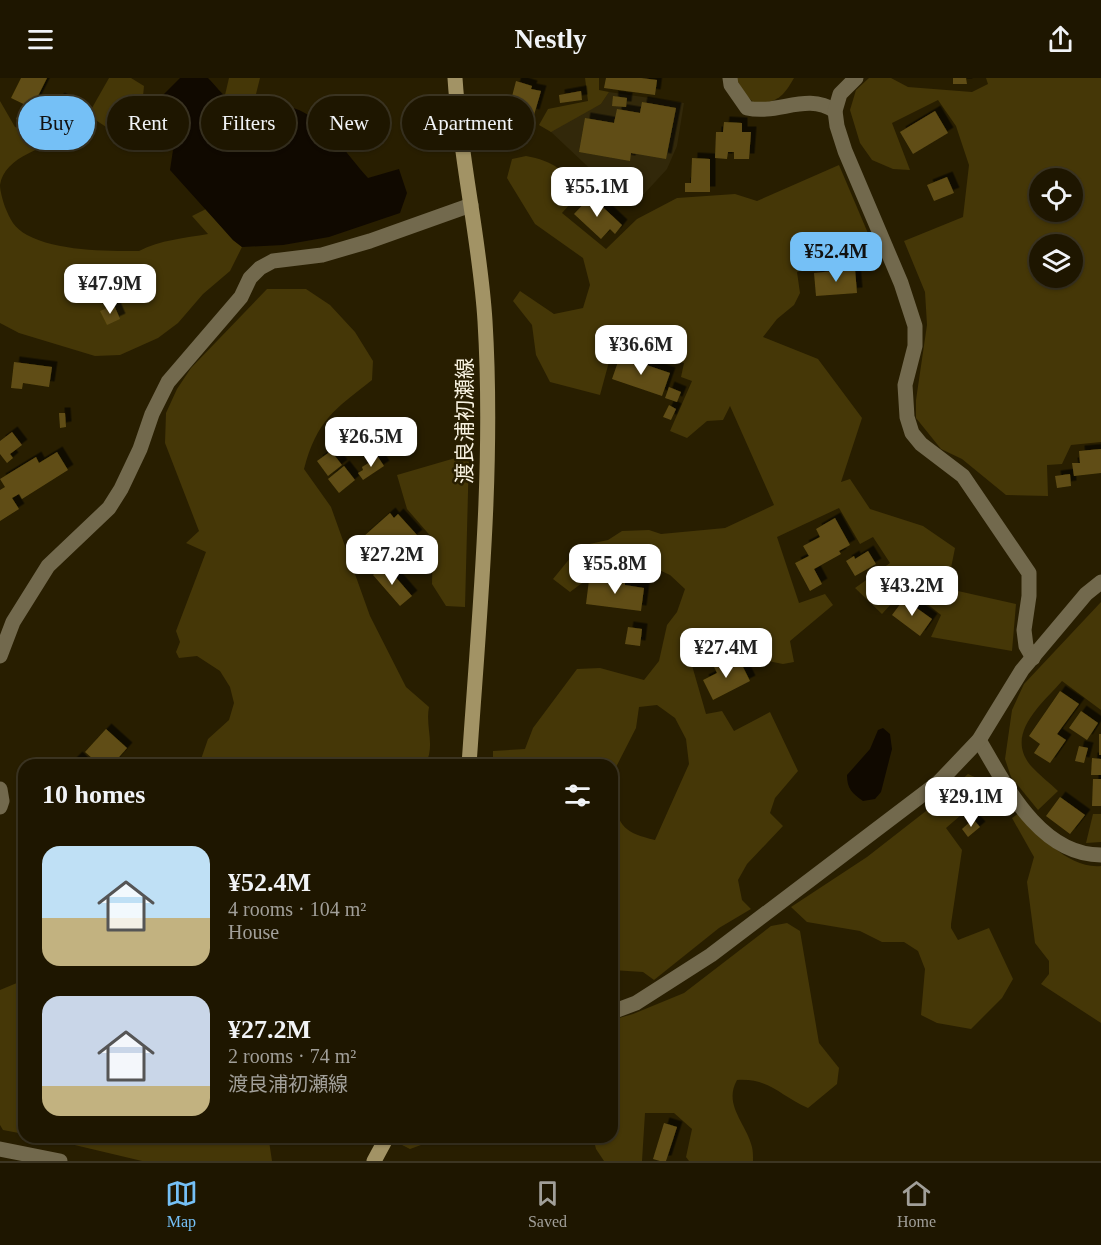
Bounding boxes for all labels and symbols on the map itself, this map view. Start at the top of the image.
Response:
pin: ¥55.1M [548,167,646,218]
pin: ¥52.4M [787,232,885,283]
pin: ¥47.9M [61,264,159,315]
pin: ¥36.6M [592,325,690,376]
street label: 渡良浦初瀬線 [453,358,477,484]
pin: ¥26.5M [322,417,420,468]
pin: ¥27.2M [343,535,441,586]
pin: ¥55.8M [566,544,664,595]
pin: ¥43.2M [863,566,961,617]
pin: ¥27.4M [677,628,775,679]
pin: ¥29.1M [922,777,1020,828]

